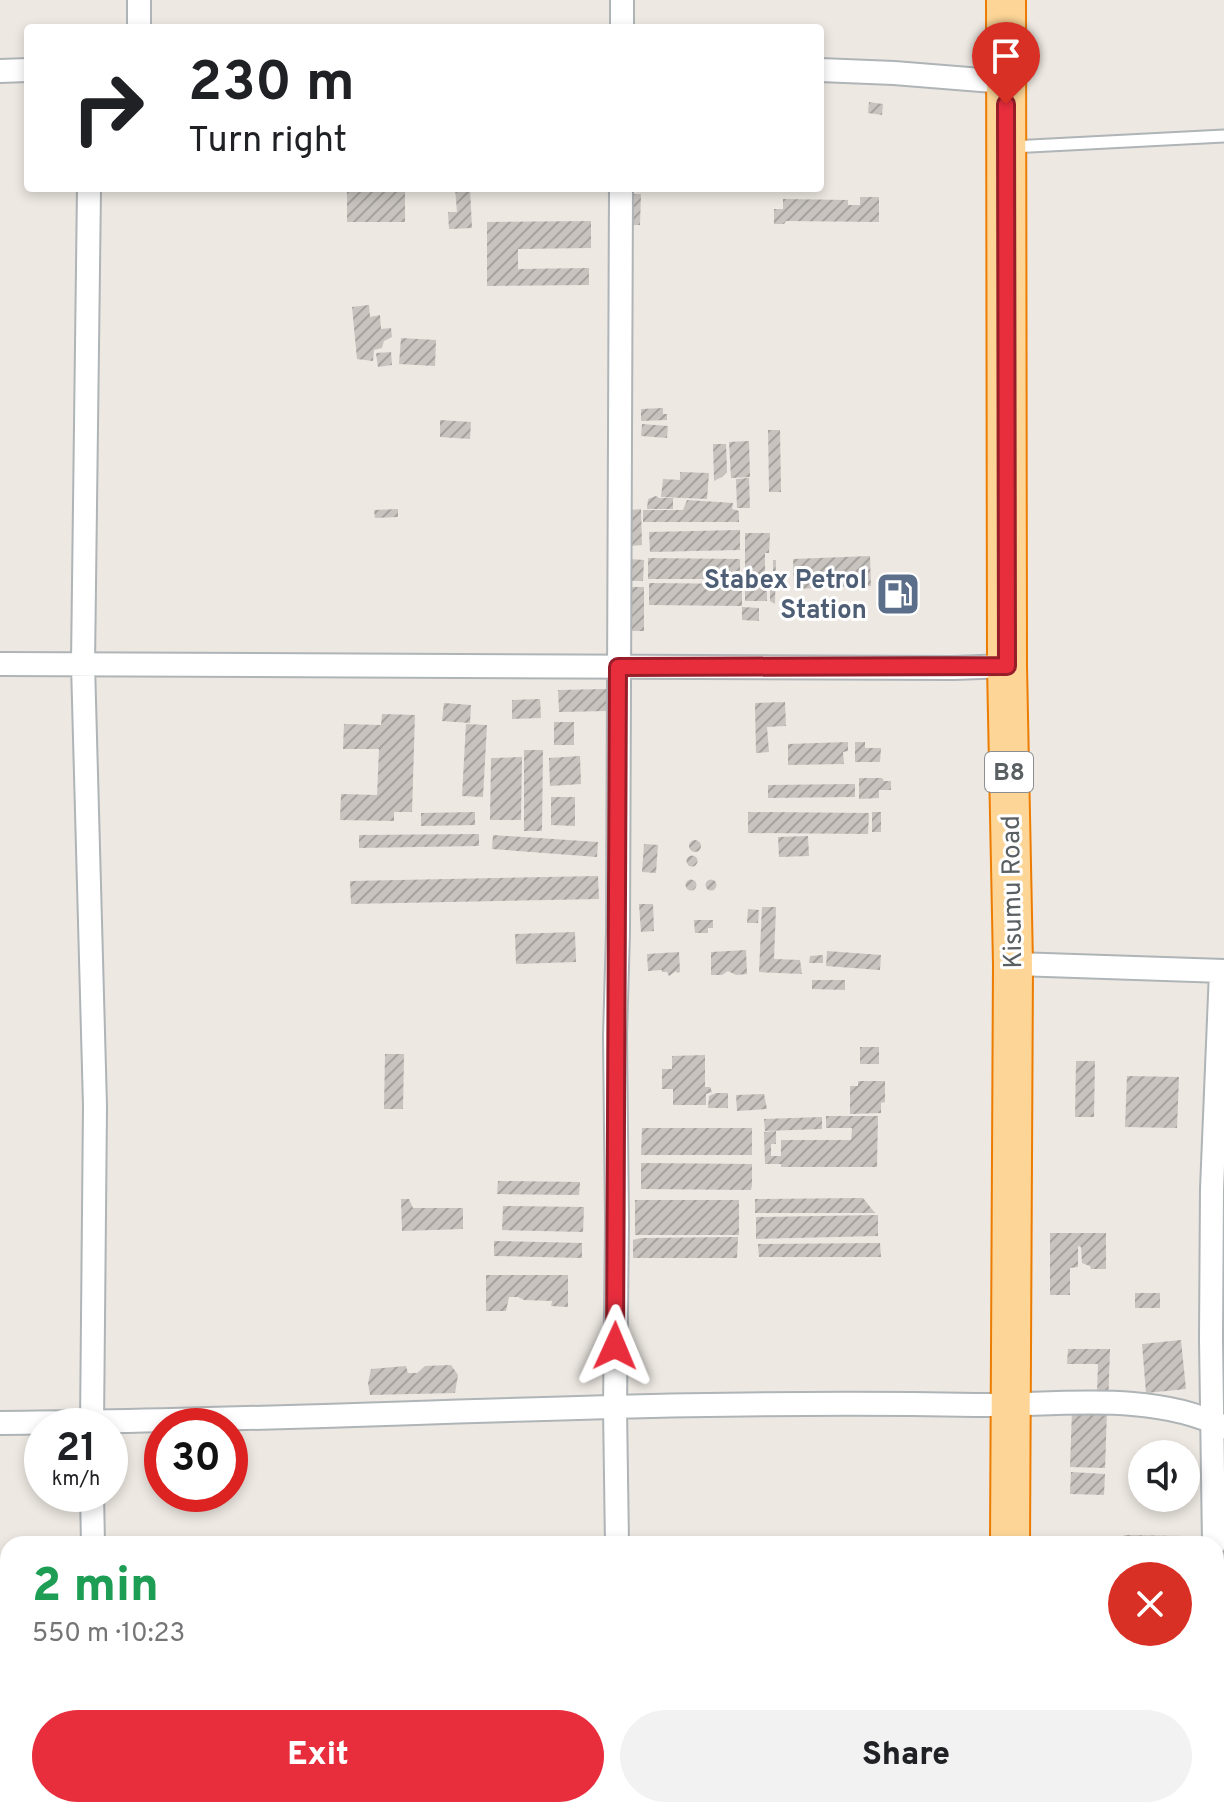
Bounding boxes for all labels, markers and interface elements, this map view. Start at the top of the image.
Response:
pin [972,22,1040,104]
icon: arrive [984,34,1028,78]
text: 230 m [188,50,355,120]
icon: right [56,56,160,160]
text: Turn right [188,119,347,165]
place label: Stabex Petrol Station [704,565,867,628]
fuel station icon: Stabex Petrol Station [874,570,922,618]
road number: B8 [985,752,1033,792]
street label: Kisumu Road [996,815,1031,969]
position arrow [573,1304,657,1388]
speed limit sign: 30 [144,1408,248,1512]
text: 21 [56,1425,96,1475]
map controls [1128,1440,1200,1512]
button: sound [1128,1440,1200,1512]
text: km/h [52,1467,100,1493]
text: 2 min [32,1558,159,1618]
button: close [1108,1562,1192,1646]
text: 550 m · 10:23 [32,1618,185,1651]
button: Exit [32,1710,604,1802]
button: Share [620,1710,1192,1802]

